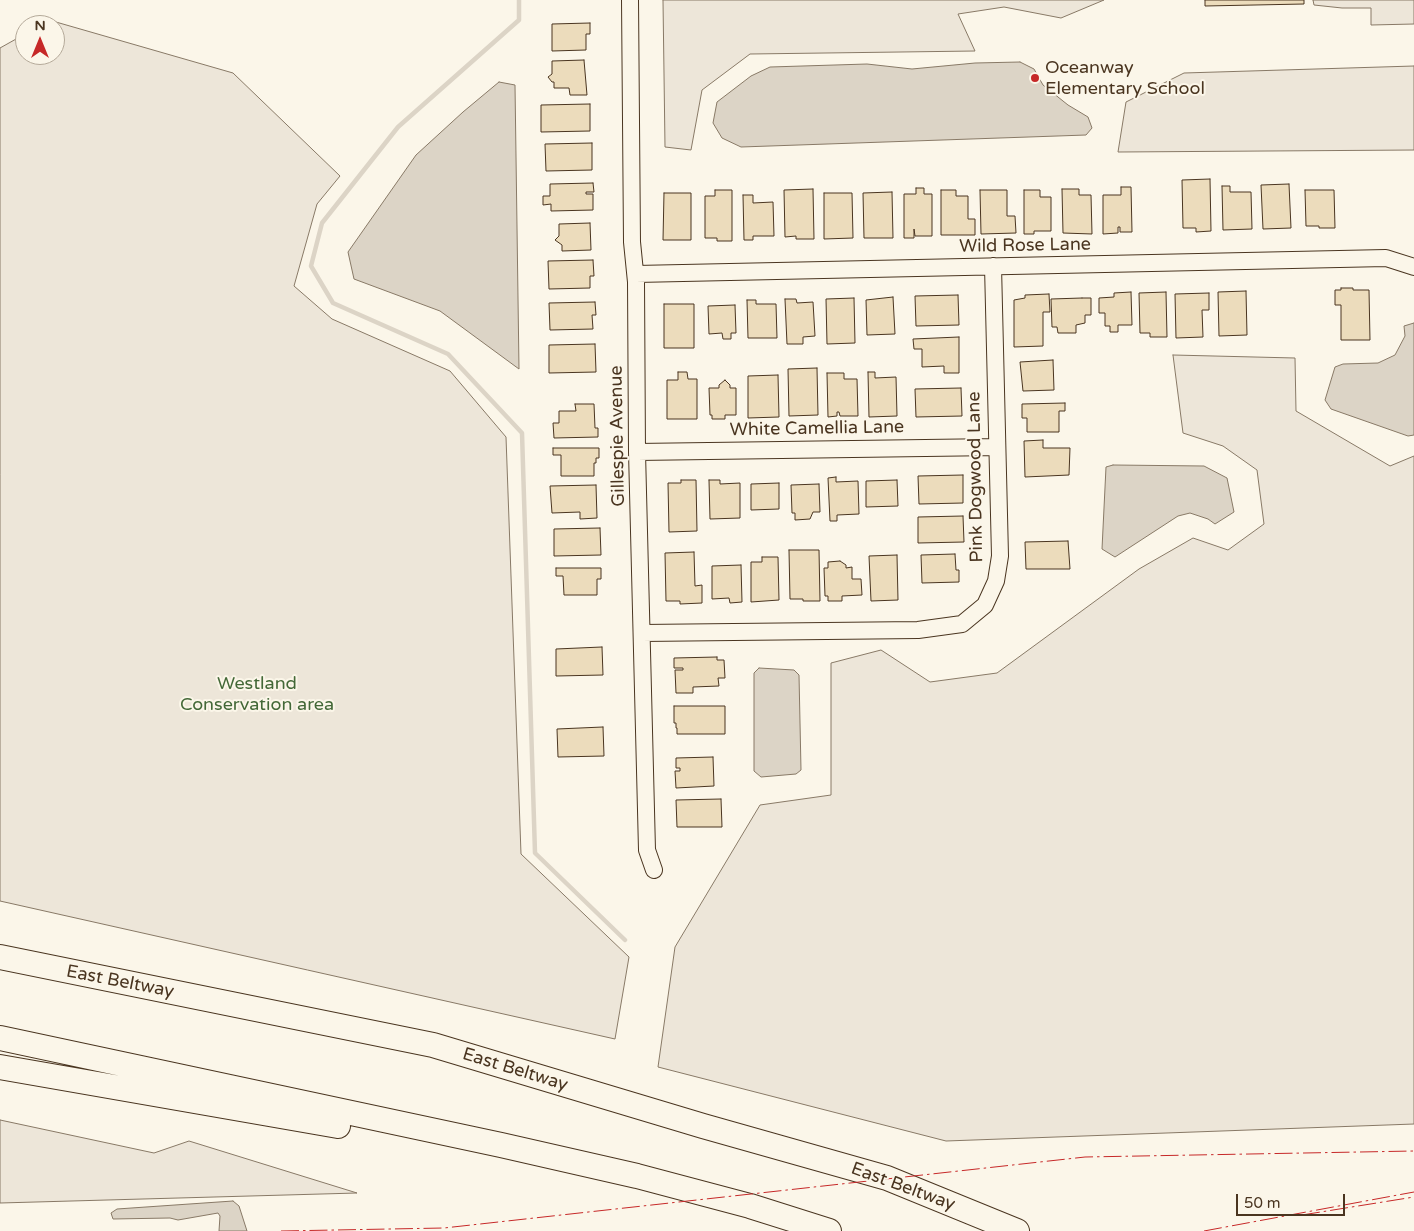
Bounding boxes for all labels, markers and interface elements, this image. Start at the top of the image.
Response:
north arrow [15,15,65,65]
text: N [34,17,46,34]
place label: Oceanway Elementary School [1045,57,1205,100]
marker: Oceanway Elementary School [1029,72,1041,84]
street label: Wild Rose Lane [959,234,1091,258]
street label: Gillespie Avenue [606,365,630,507]
street label: Pink Dogwood Lane [964,391,988,563]
street label: White Camellia Lane [730,417,904,441]
park label: Westland Conservation area [180,673,334,716]
street label: East Beltway [64,961,176,1003]
street label: East Beltway [460,1044,570,1096]
street label: East Beltway [848,1158,958,1216]
scale bar [1239,1184,1348,1216]
text: 50 m [1244,1194,1281,1212]

